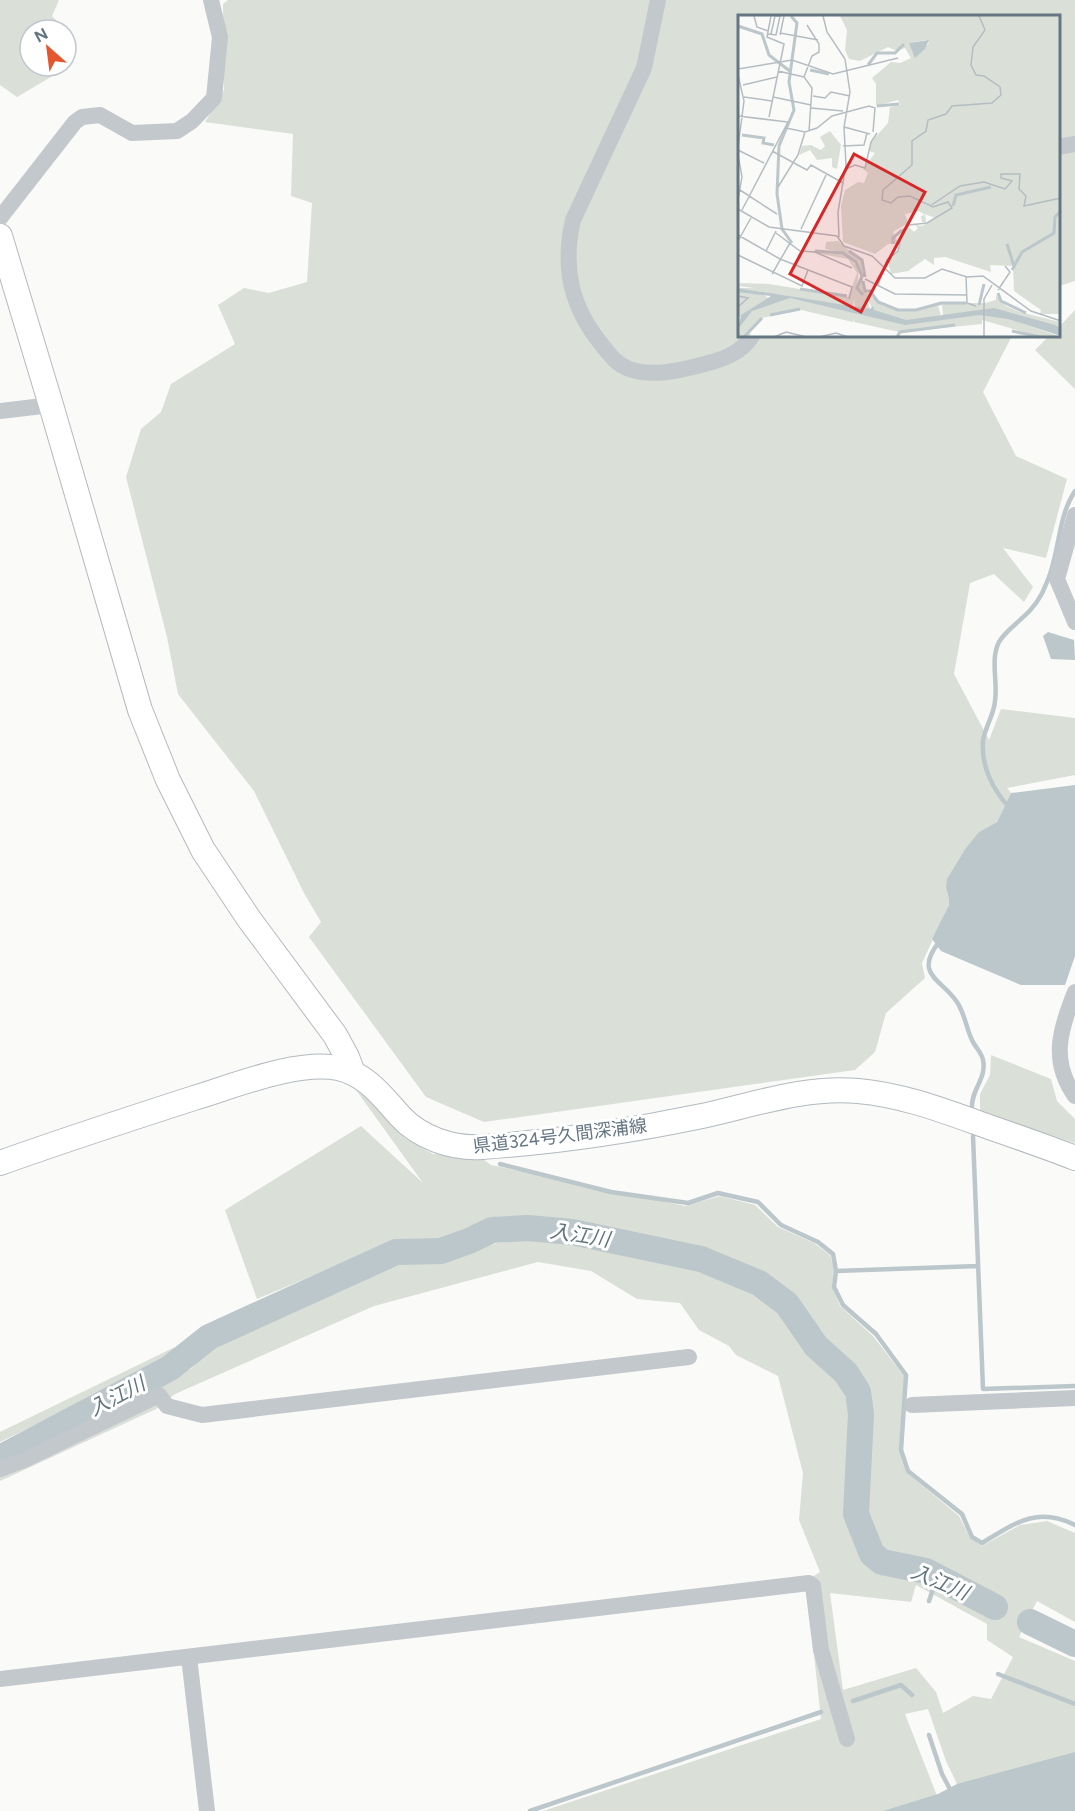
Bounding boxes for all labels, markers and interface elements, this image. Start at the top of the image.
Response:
inset map [738,15,1060,338]
north arrow [18,18,78,78]
text: N [31,24,51,46]
street label: 県道324号久間深浦線 [472,1114,648,1158]
water label: 入江川 [548,1218,613,1252]
water label: 入江川 [85,1370,151,1421]
water label: 入江川 [908,1559,974,1606]

